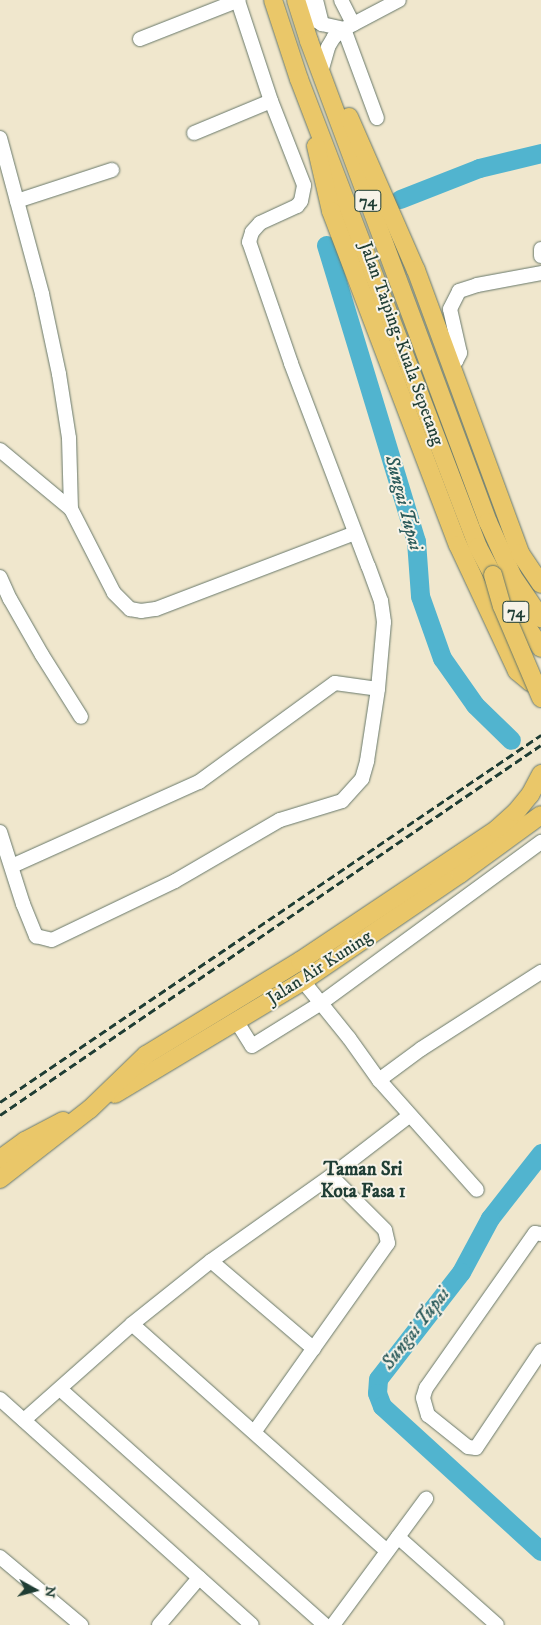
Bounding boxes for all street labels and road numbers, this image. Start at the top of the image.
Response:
road number: 74 [354,188,382,215]
street label: Jalan Taiping-Kuala Sepetang [354,239,448,449]
road number: 74 [502,598,530,626]
street label: Jalan Air Kuning [263,926,377,1010]

